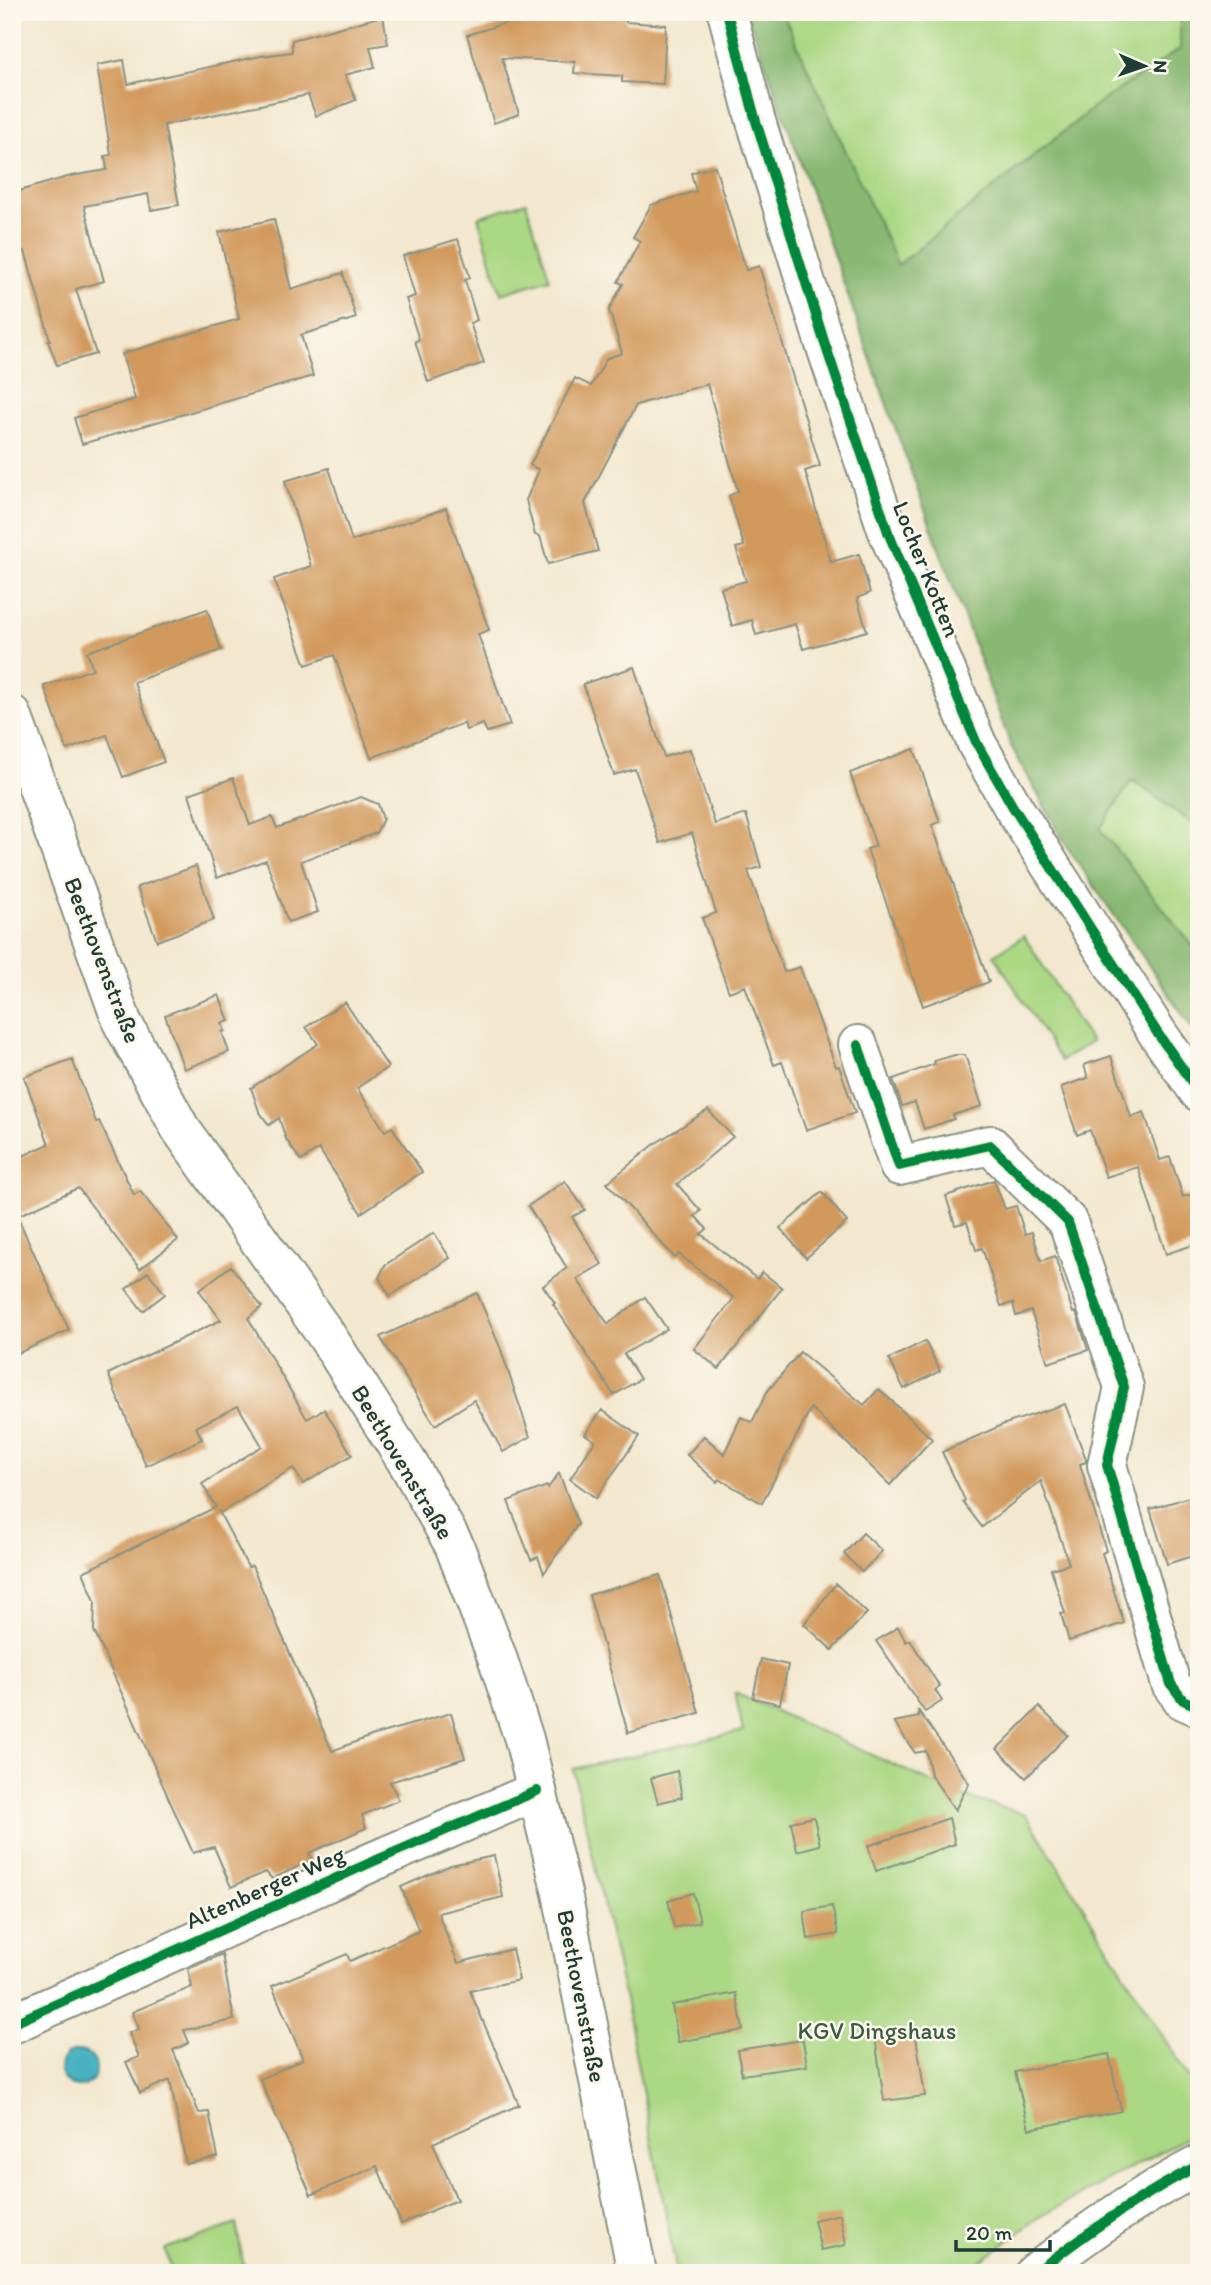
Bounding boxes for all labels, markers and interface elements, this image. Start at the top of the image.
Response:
north arrow [1110,32,1180,102]
text: N [1149,60,1172,73]
street label: Locher Kotten [887,497,968,642]
street label: Beethovenstraße [58,873,148,1047]
street label: Beethovenstraße [345,1379,461,1545]
street label: Altenberger Weg [181,1839,350,1935]
street label: Beethovenstraße [551,1907,613,2085]
park label: KGV Dingshaus [798,2016,956,2045]
scale bar [956,2208,1050,2252]
text: 20 m [966,2220,1013,2245]

